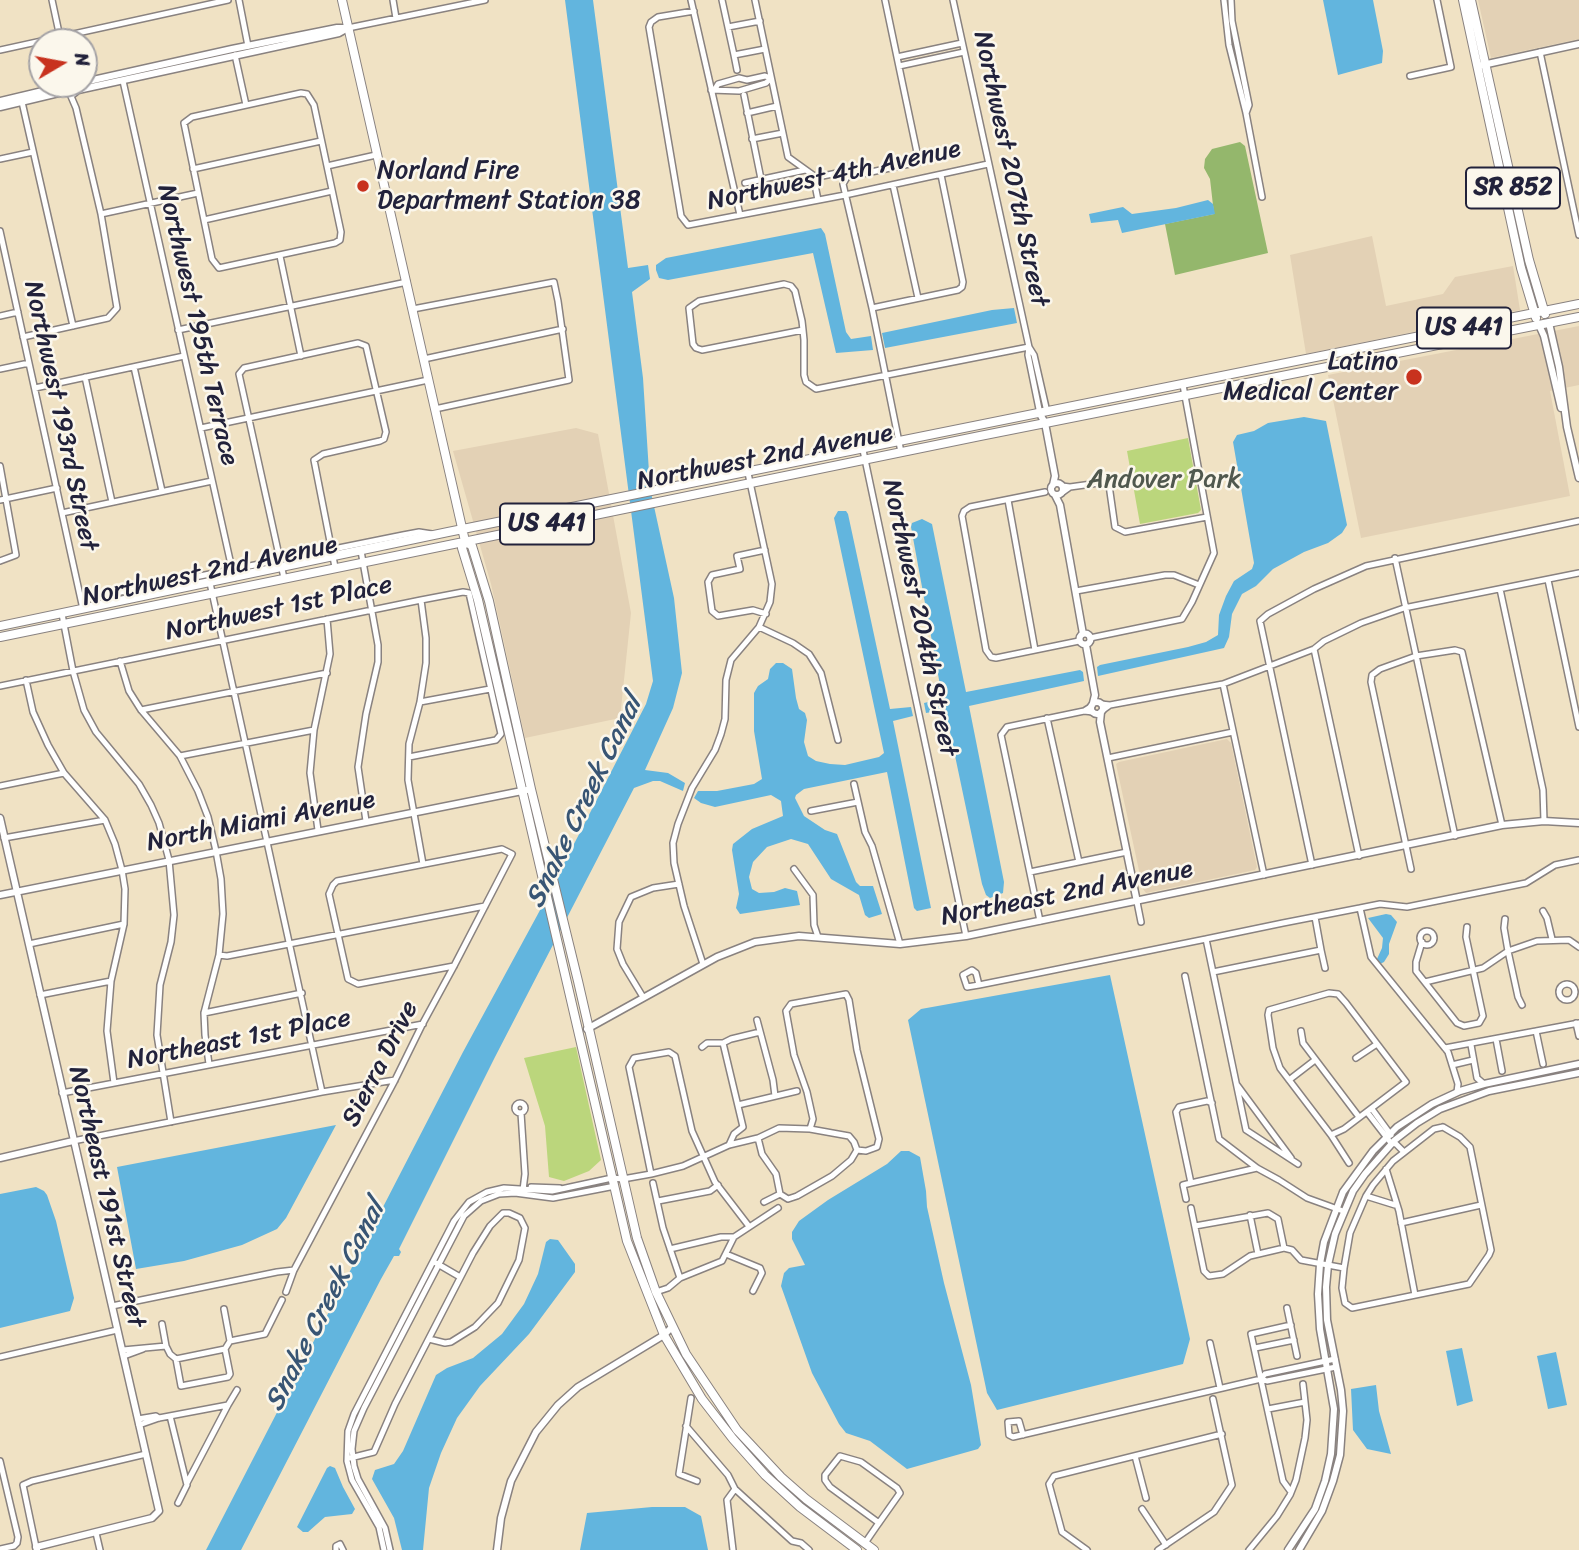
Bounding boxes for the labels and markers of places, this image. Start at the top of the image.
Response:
place label: Norland Fire Department Station 38 [377,155,641,216]
marker: Norland Fire Department Station 38 [355,178,371,194]
place label: Latino Medical Center [1223,346,1398,408]
marker: Latino Medical Center [1404,367,1424,387]

